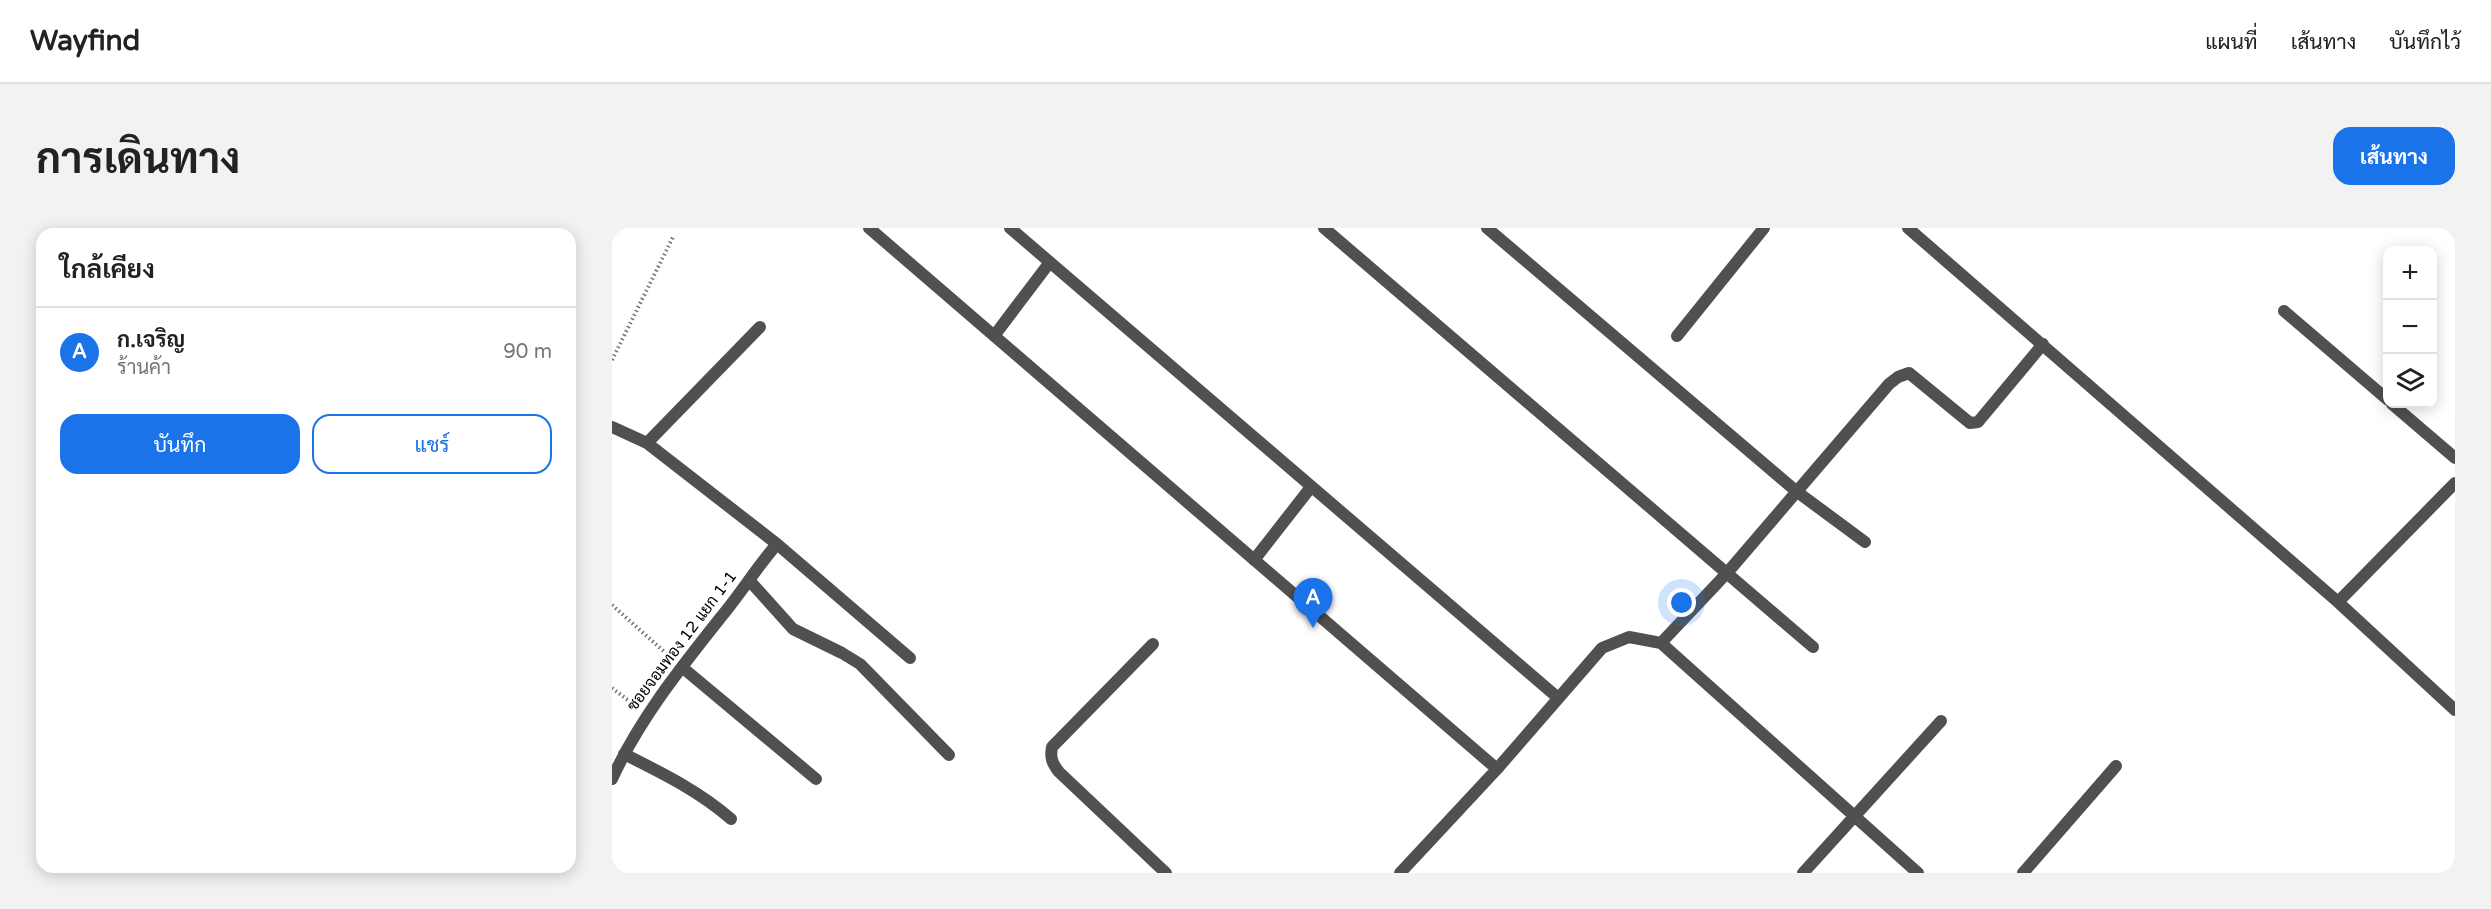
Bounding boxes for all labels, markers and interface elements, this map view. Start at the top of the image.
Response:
text: Wayfind [30,24,140,58]
text: แผนที่ [2205,30,2258,55]
text: เส้นทาง [2291,30,2356,55]
text: บันทึกไว้ [2389,30,2461,55]
button: เส้นทาง [2333,127,2455,185]
text: การเดินทาง [36,134,240,185]
map controls [2383,246,2437,408]
button: + [2383,246,2437,300]
text: ใกล้เคียง [60,254,155,285]
button: − [2383,300,2437,354]
text: ก.เจริญ [117,327,185,353]
text: A [72,340,87,364]
text: 90 m [503,340,552,364]
button: layers [2383,354,2437,408]
text: ร้านค้า [117,356,171,380]
button: บันทึก [60,414,300,474]
button: แชร์ [312,414,552,474]
street label: ซอยจอมทอง 12 แยก 1-1 [623,567,741,715]
pin: A [1294,578,1332,628]
your location [1667,588,1696,617]

